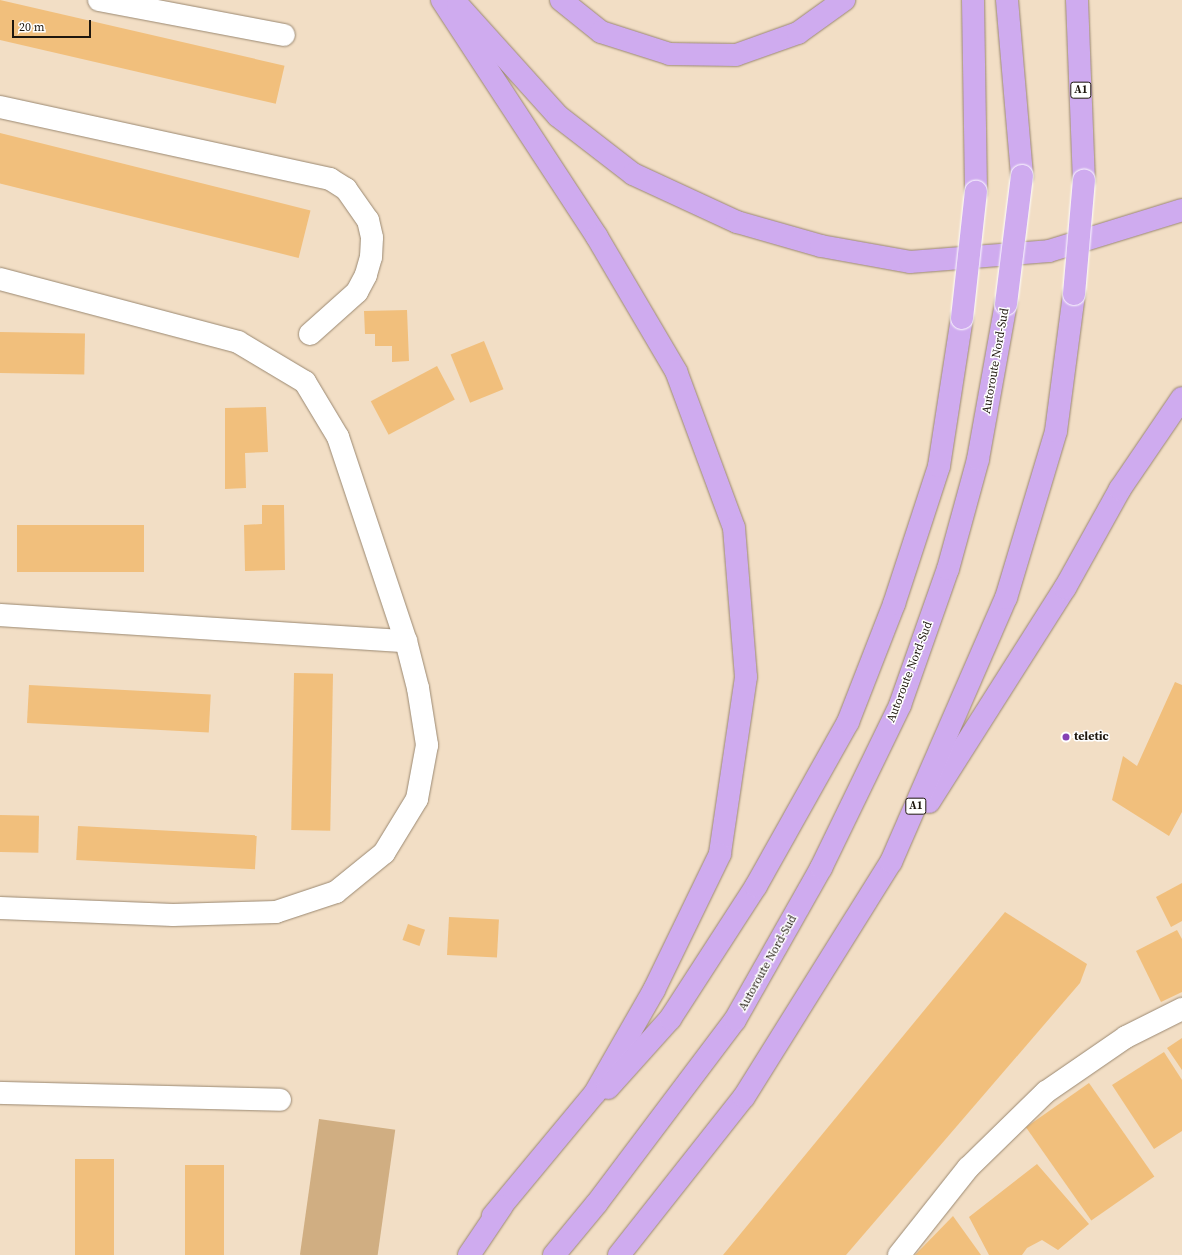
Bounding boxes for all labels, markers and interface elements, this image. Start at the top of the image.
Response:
scale bar [14,12,93,38]
text: 20 m [19,19,45,35]
road number: A1 [1070,81,1092,99]
street label: Autoroute Nord-Sud [980,307,1012,415]
street label: Autoroute Nord-Sud [884,620,936,724]
place label: teletic [1074,730,1109,744]
marker: teletic [1061,732,1071,742]
road number: A1 [905,797,927,815]
street label: Autoroute Nord-Sud [736,913,800,1013]

